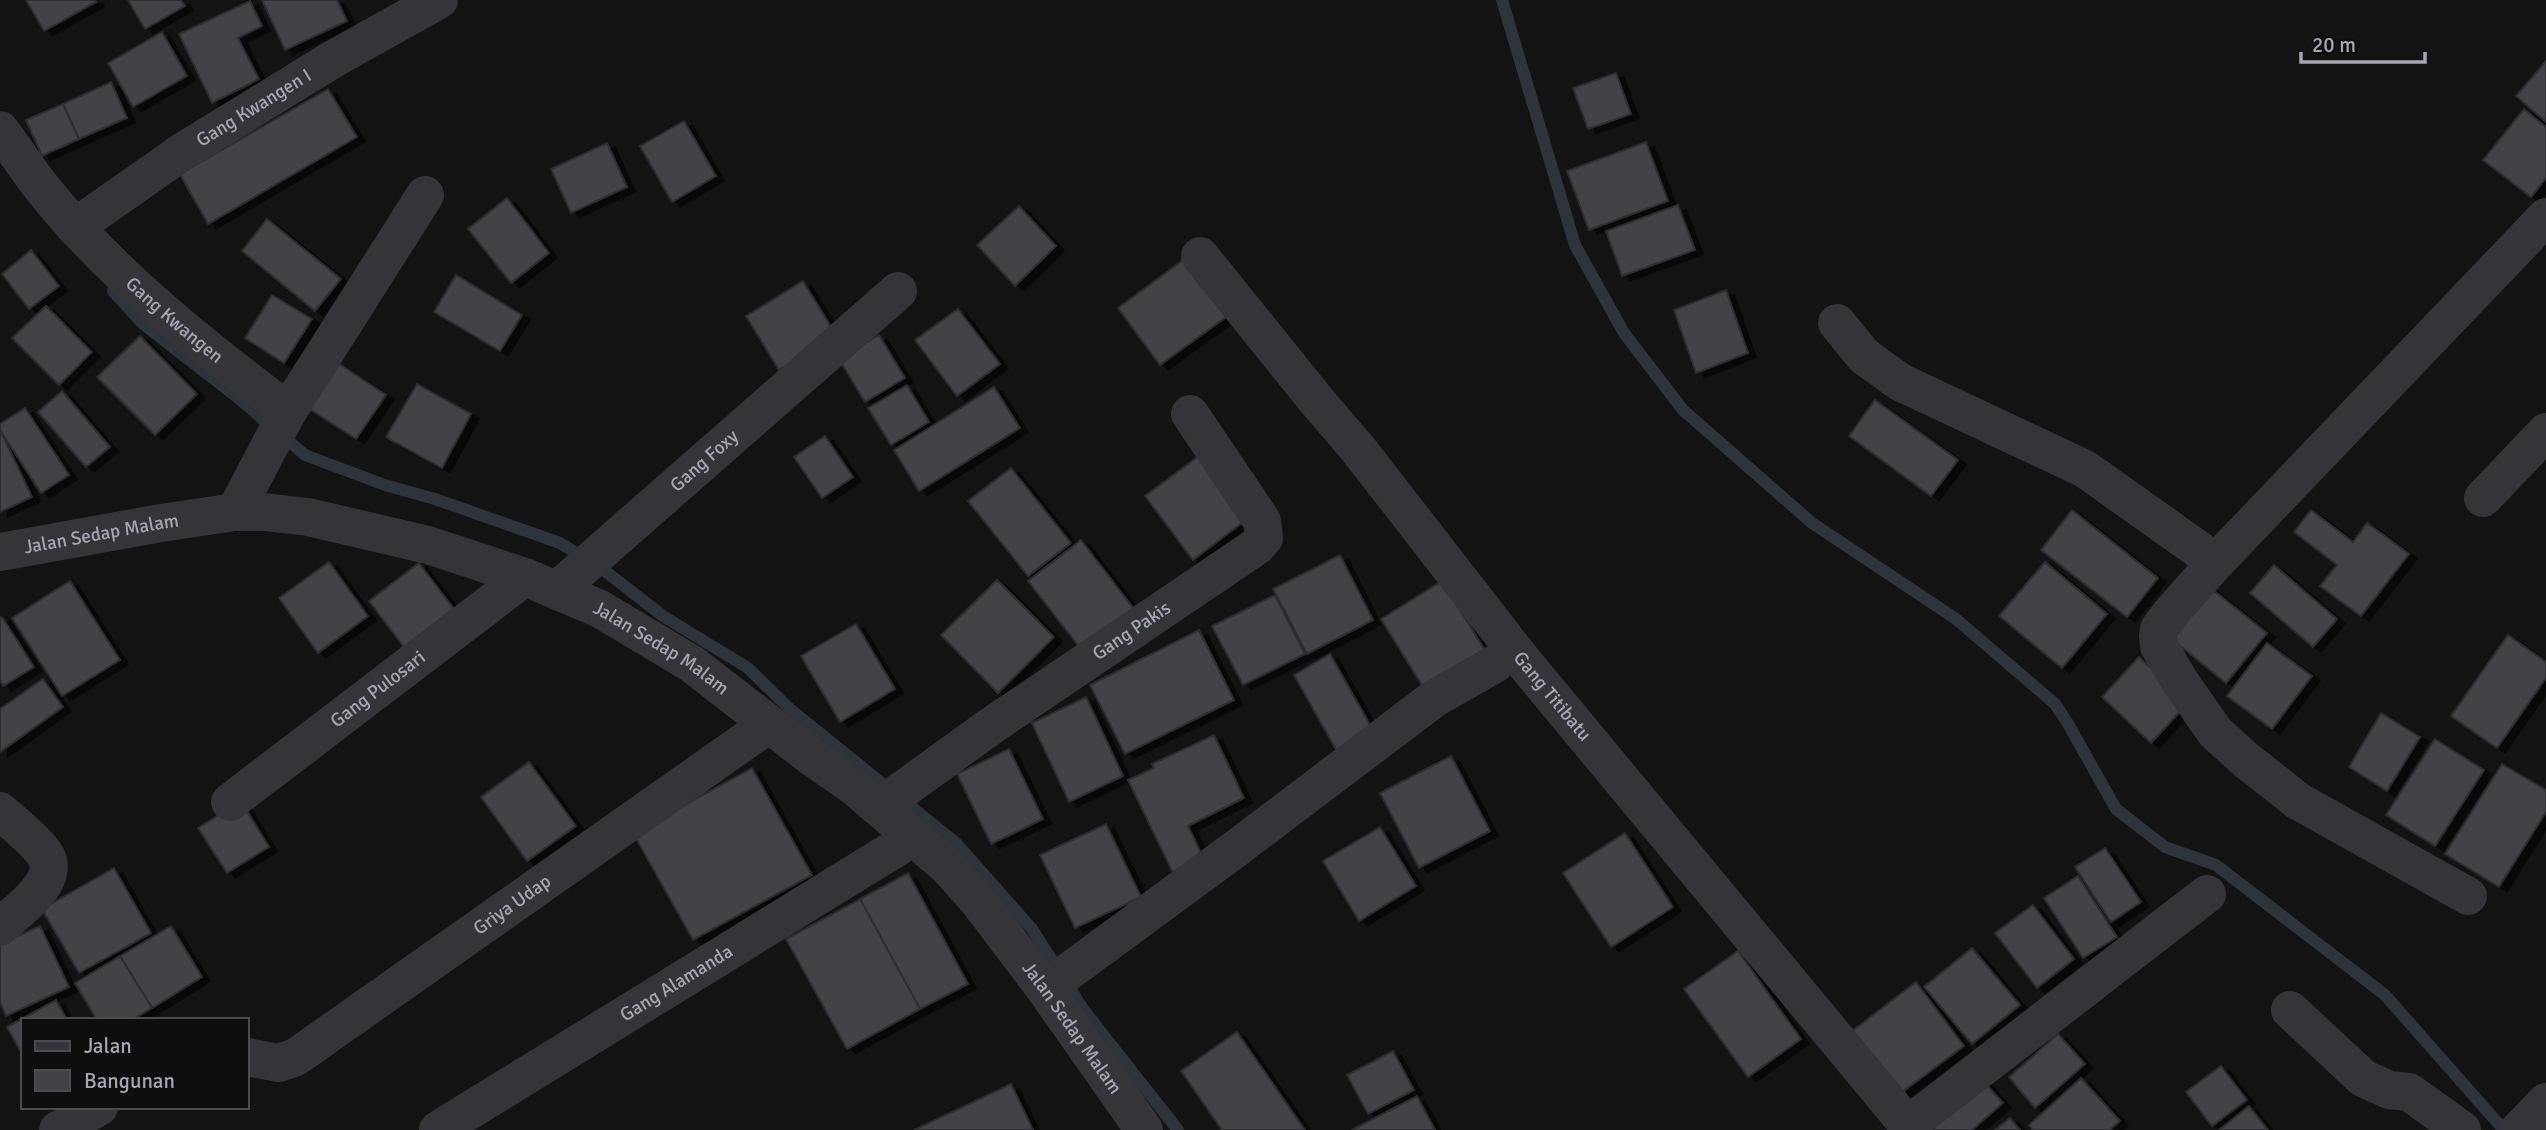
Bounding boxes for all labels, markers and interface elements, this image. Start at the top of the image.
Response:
scale bar [2301,21,2425,65]
text: 20 m [2312,32,2356,58]
street label: Gang Kwangen I [192,63,316,152]
street label: Gang Kwangen [120,272,228,369]
street label: Gang Foxy [665,424,744,497]
street label: Jalan Sedap Malam [22,509,180,559]
street label: Jalan Sedap Malam [590,596,734,700]
street label: Gang Pakis [1088,596,1175,666]
street label: Gang Pulosari [326,645,430,733]
street label: Gang Titibatu [1508,647,1596,746]
street label: Griya Udap [469,869,556,940]
street label: Gang Alamanda [616,939,737,1027]
street label: Jalan Sedap Malam [1017,957,1127,1099]
legend [21,1018,248,1109]
text: Jalan [84,1033,132,1059]
text: Bangunan [84,1068,175,1094]

